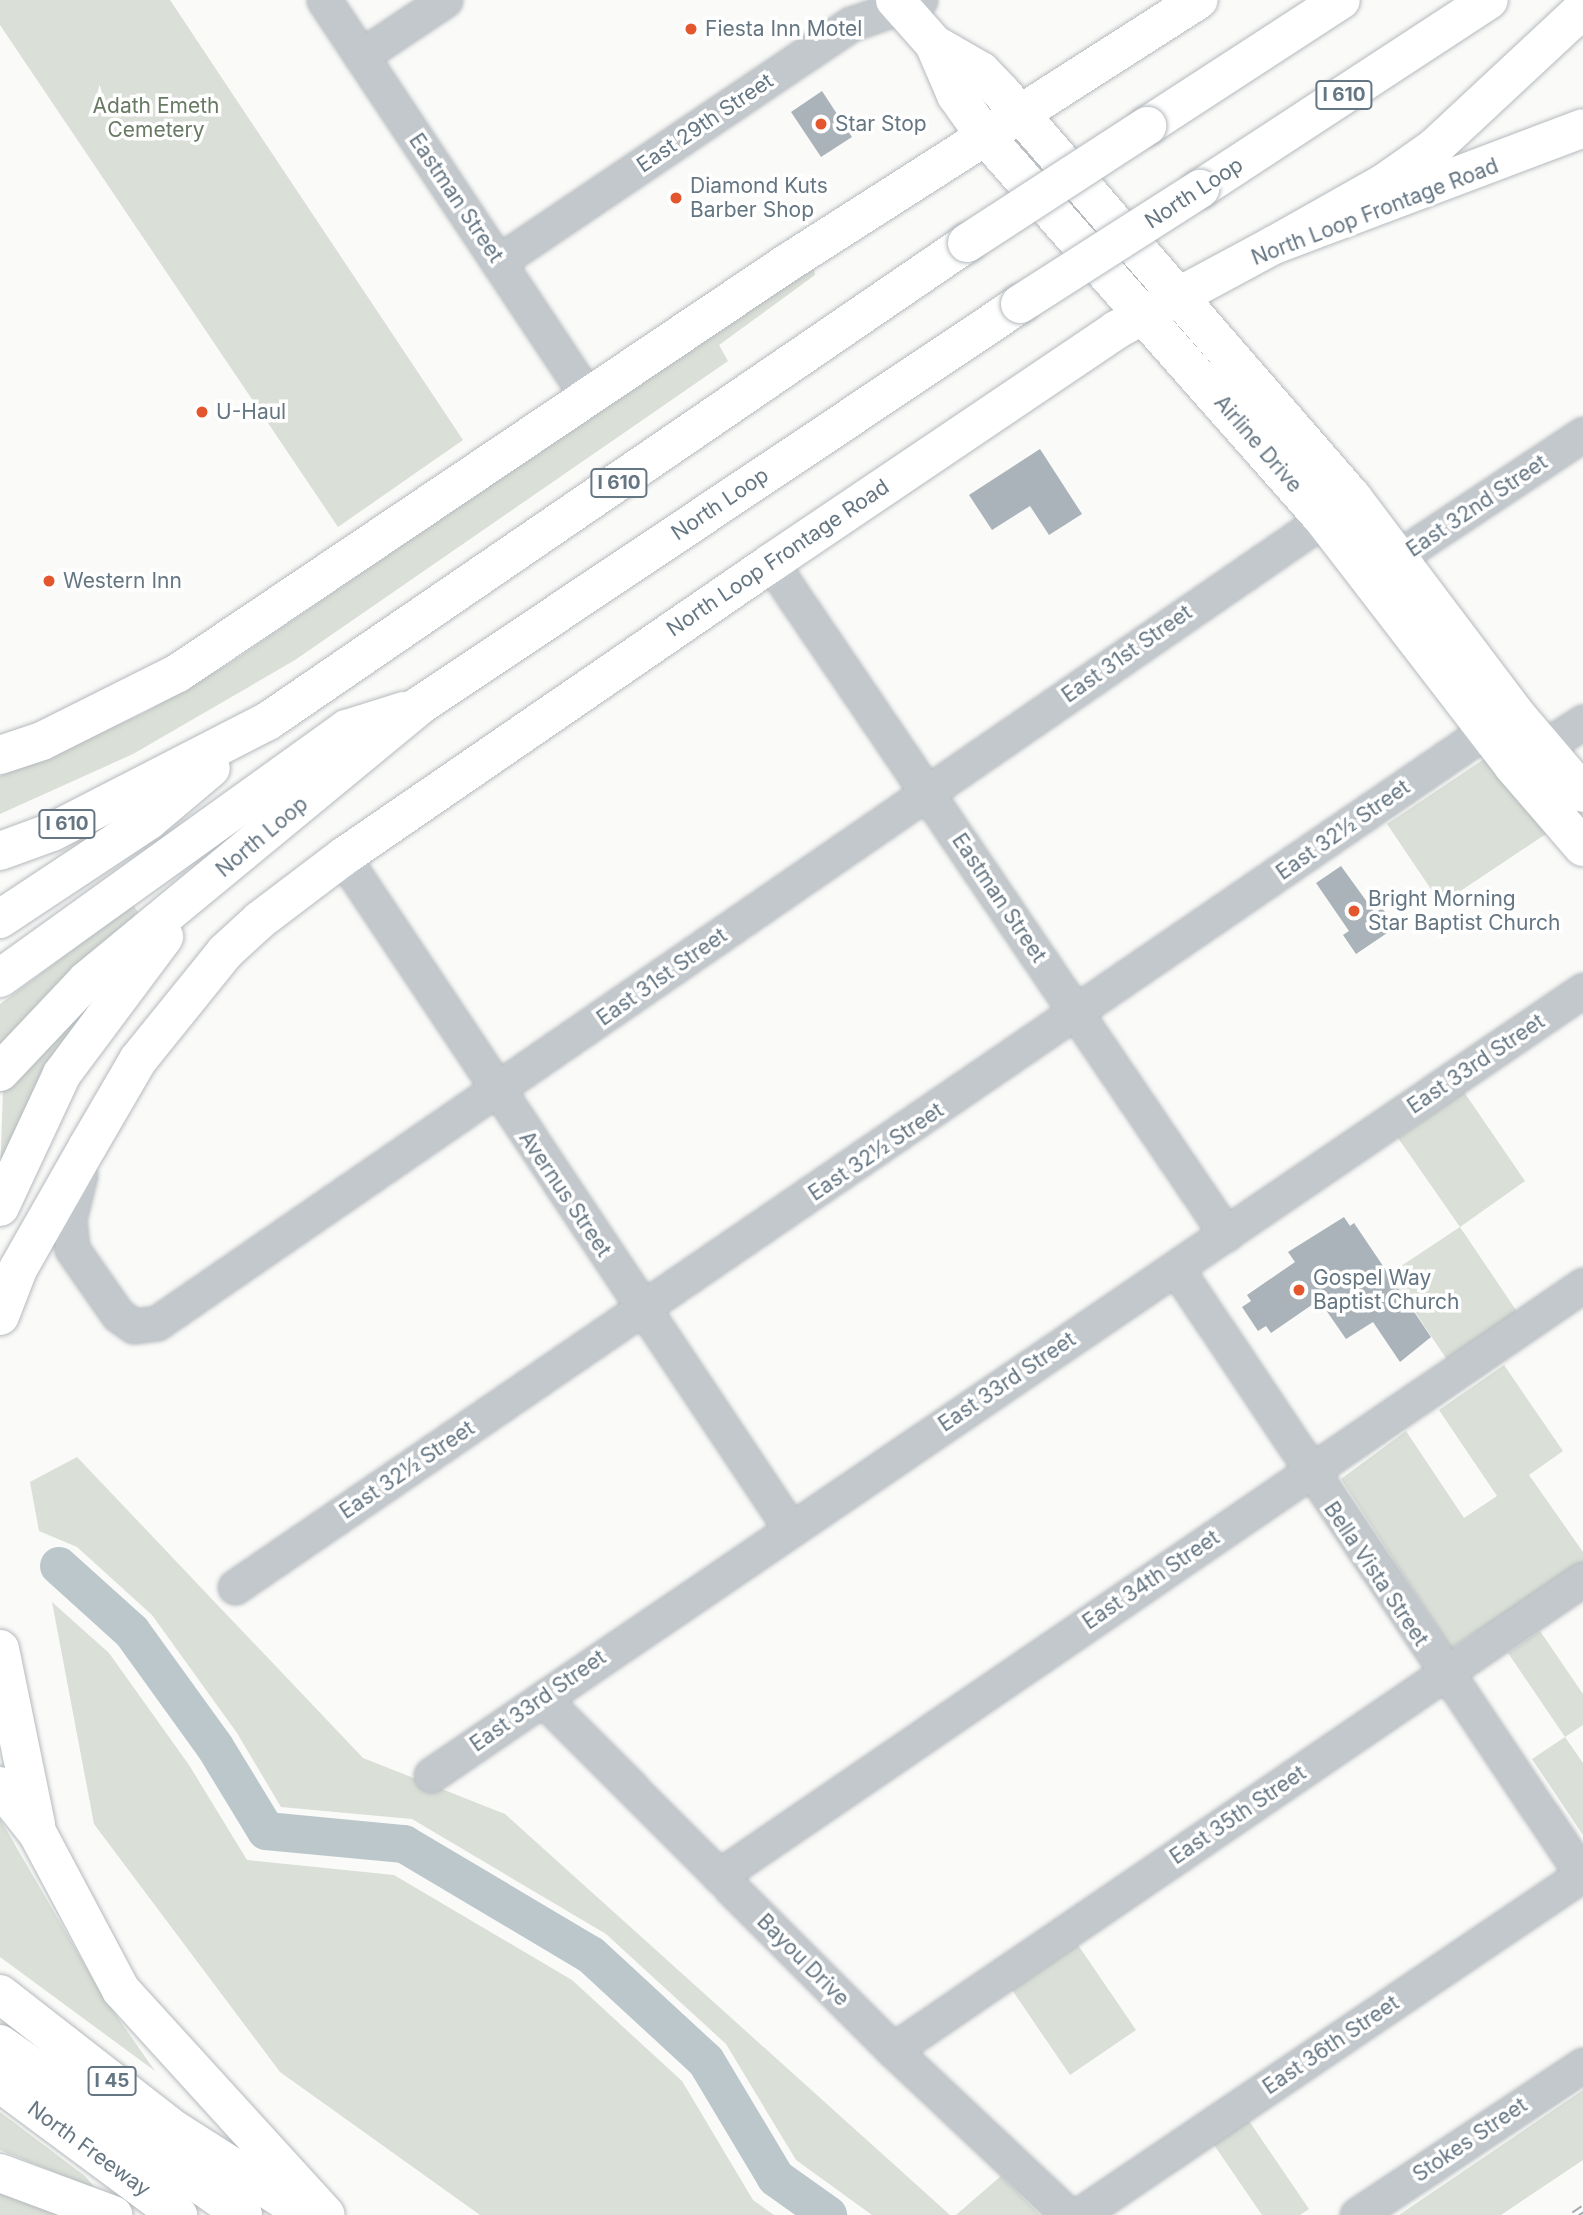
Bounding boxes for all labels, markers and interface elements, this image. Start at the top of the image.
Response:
place label: Fiesta Inn Motel [705,16,862,42]
marker: Fiesta Inn Motel [683,21,699,37]
street label: East 29th Street [632,68,778,178]
road number: I 610 [1314,80,1374,110]
park label: Adath Emeth Cemetery [93,93,219,143]
place label: Star Stop [835,111,927,137]
marker: Star Stop [813,116,829,132]
street label: Eastman Street [404,129,508,267]
street label: North Loop [1140,152,1248,234]
street label: North Loop Frontage Road [1248,153,1502,271]
place label: Diamond Kuts Barber Shop [690,173,828,223]
marker: Diamond Kuts Barber Shop [668,190,684,206]
street label: Airline Drive [1209,390,1307,498]
place label: U-Haul [216,399,286,425]
marker: U-Haul [194,404,210,420]
street label: East 32nd Street [1402,450,1552,562]
street label: North Loop [667,462,773,546]
road number: I 610 [589,468,649,498]
street label: North Loop Frontage Road [662,474,894,642]
place label: Western Inn [63,568,182,594]
marker: Western Inn [41,573,57,589]
street label: East 31st Street [1057,600,1197,708]
street label: East 32½ Street [1271,775,1415,885]
street label: North Loop [211,791,313,883]
road number: I 610 [37,808,97,839]
street label: Eastman Street [947,829,1051,967]
place label: Bright Morning Star Baptist Church [1368,886,1560,936]
marker: Bright Morning Star Baptist Church [1346,903,1362,919]
street label: East 31st Street [592,923,732,1031]
street label: East 33rd Street [1403,1009,1549,1119]
street label: East 32½ Street [804,1098,948,1206]
street label: Avernus Street [514,1126,616,1262]
place label: Gospel Way Baptist Church [1313,1265,1459,1315]
marker: Gospel Way Baptist Church [1291,1282,1307,1298]
street label: East 33rd Street [934,1327,1080,1437]
street label: East 32½ Street [335,1416,479,1524]
street label: Bella Vista Street [1318,1497,1434,1651]
street label: East 34th Street [1078,1525,1224,1635]
street label: East 33rd Street [465,1645,611,1757]
street label: East 35th Street [1165,1760,1311,1870]
street label: Bayou Drive [752,1909,854,2011]
street label: East 36th Street [1258,1990,1404,2100]
road number: I 45 [88,2066,136,2096]
street label: Stokes Street [1408,2093,1532,2187]
street label: North Freeway [23,2096,155,2202]

